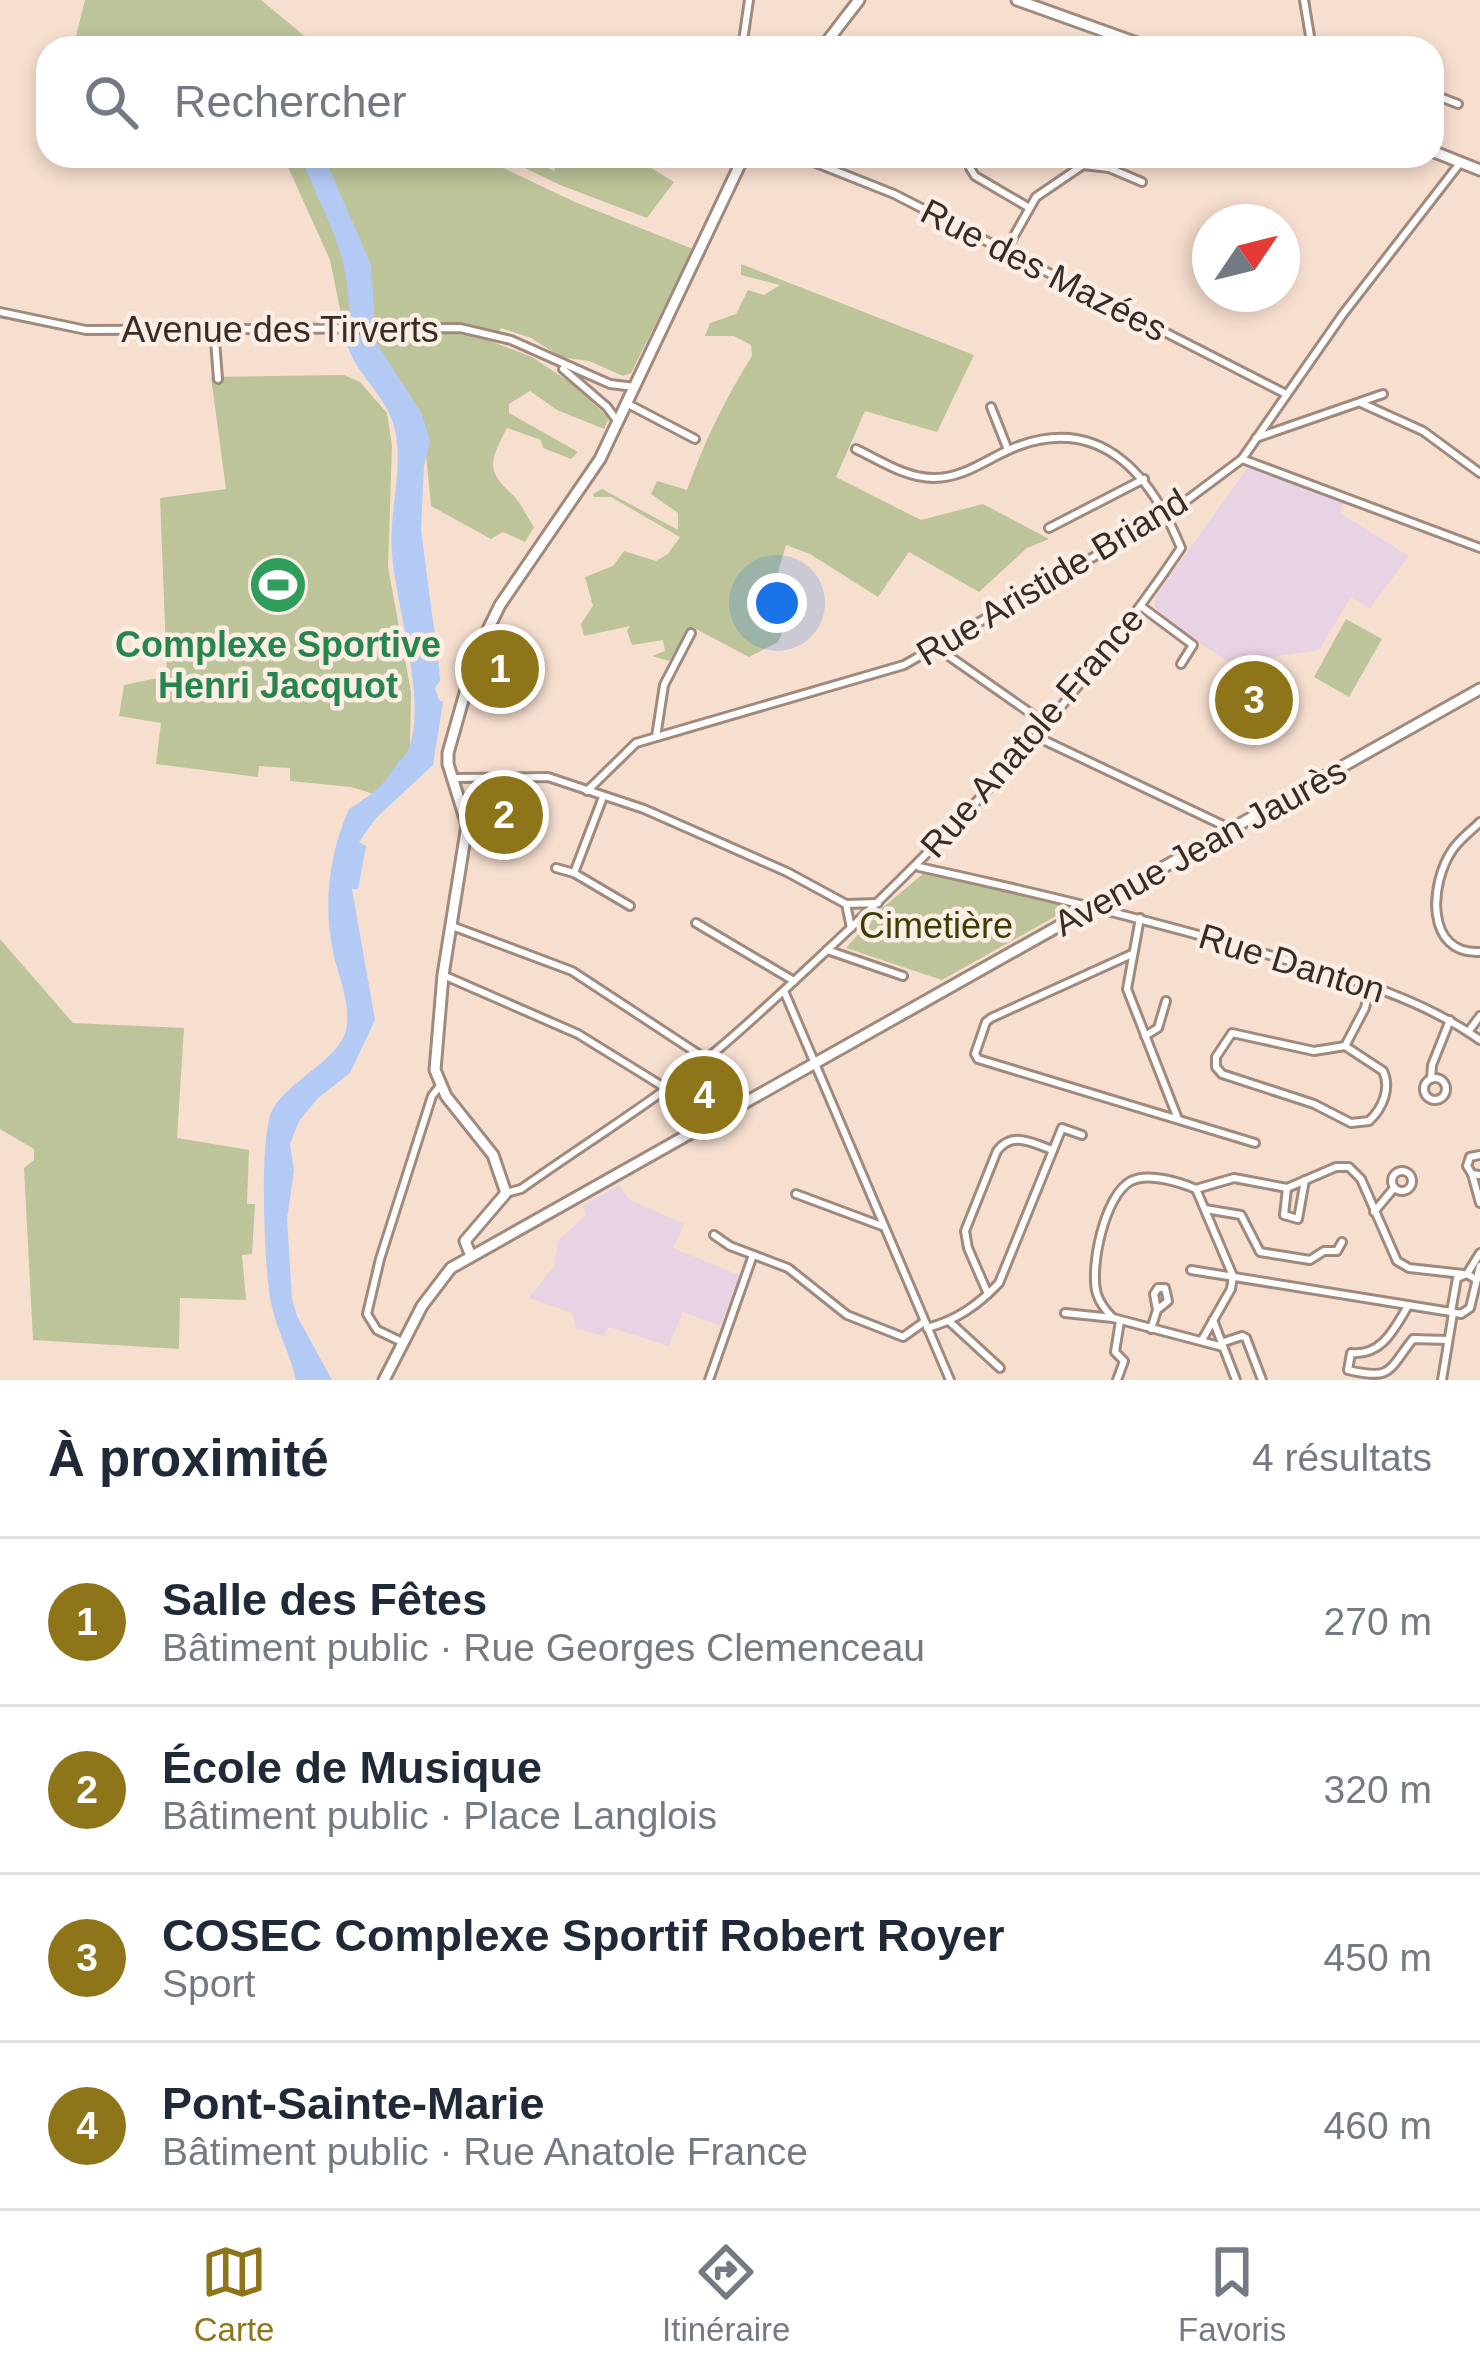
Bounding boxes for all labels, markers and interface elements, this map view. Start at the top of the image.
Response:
search box [36,36,1444,168]
icon: search [78,69,144,135]
text: Rechercher [174,76,407,127]
street label: Rue des Mazées [914,190,1174,350]
north arrow [1192,204,1300,312]
street label: Avenue des Tirverts [121,309,439,350]
street label: Rue Aristide Briand [909,480,1195,674]
sports icon: Complexe Sportive Henri Jacquot [247,554,309,616]
your location [747,573,807,633]
street label: Rue Anatole France [912,598,1152,866]
place label: Complexe Sportive Henri Jacquot [115,624,441,706]
pin: 1 [461,624,539,714]
pin: 3 [1215,655,1293,745]
street label: Avenue Jean Jaurès [1047,750,1353,944]
pin: 2 [465,770,543,860]
park label: Cimetière [859,905,1013,946]
street label: Rue Danton [1194,915,1390,1011]
pin: 4 [665,1050,743,1140]
text: À proximité [48,1430,329,1487]
text: 4 résultats [1252,1436,1432,1479]
text: Salle des Fêtes [162,1574,487,1625]
text: 1 [76,1600,98,1643]
text: 270 m [1324,1600,1432,1643]
text: Bâtiment public · Rue Georges Clemenceau [162,1626,925,1669]
text: École de Musique [162,1742,542,1793]
text: 2 [76,1768,98,1811]
text: 320 m [1324,1768,1432,1811]
text: Bâtiment public · Place Langlois [162,1794,717,1837]
text: COSEC Complexe Sportif Robert Royer [162,1910,1005,1961]
text: 3 [76,1936,98,1979]
text: 450 m [1324,1936,1432,1979]
text: Sport [162,1962,255,2005]
text: Pont-Sainte-Marie [162,2078,545,2129]
text: 4 [76,2104,98,2147]
text: 460 m [1324,2104,1432,2147]
text: Bâtiment public · Rue Anatole France [162,2130,808,2173]
tab: Carte [194,2239,274,2349]
tab: Itinéraire [662,2239,790,2349]
tab: Favoris [1178,2239,1286,2349]

